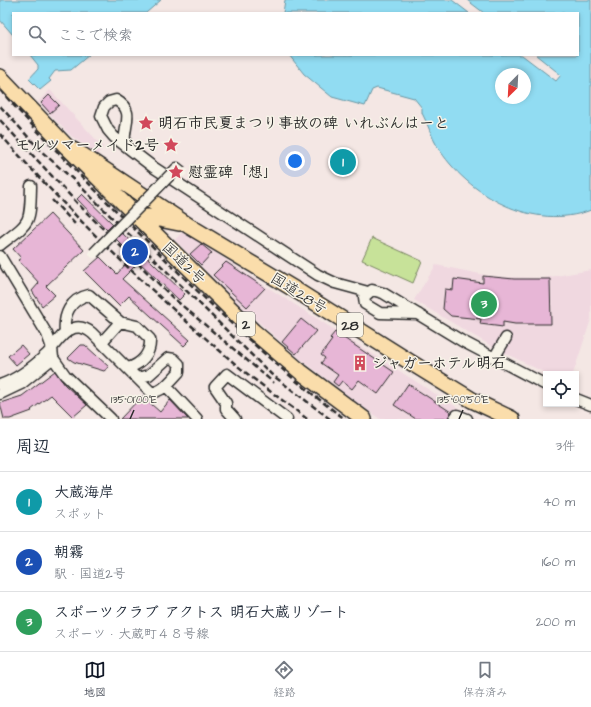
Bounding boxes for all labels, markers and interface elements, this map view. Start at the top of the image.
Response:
search box [12,12,579,56]
icon: search [26,23,48,45]
text: ここで検索 [58,25,133,46]
north arrow [495,68,531,104]
place label: 明石市民夏まつり事故の碑 いれぶんはーと [158,113,449,134]
place icon: 明石市民夏まつり事故の碑 いれぶんはーと [137,114,155,132]
place label: モルツマーメイド2号 [16,135,159,156]
place icon: モルツマーメイド2号 [162,136,180,154]
pin: 1 [330,147,356,177]
your location [285,151,305,171]
place label: 慰霊碑「想」 [188,162,278,183]
place icon: 慰霊碑「想」 [167,163,185,181]
pin: 2 [122,237,148,267]
street label: 国道2号 [157,237,210,290]
street label: 国道28号 [266,268,331,319]
pin: 3 [471,289,497,319]
road number: 2 [237,312,255,336]
road number: 28 [337,313,363,337]
place label: ジャガーホテル明石 [372,353,506,374]
building icon: ジャガーホテル明石 [351,354,369,372]
map controls [543,371,579,407]
button: locate [543,371,579,407]
text: 135°01'00"E [111,393,157,407]
text: 135°00'50"E [437,393,489,407]
text: 周辺 [16,435,50,459]
text: 3件 [555,437,575,455]
text: 大蔵海岸 [54,482,114,503]
text: 1 [28,493,30,511]
text: 40 m [543,493,575,511]
text: スポット [54,505,106,523]
text: 朝霧 [54,542,84,563]
text: 2 [25,553,33,571]
text: 160 m [542,553,575,571]
text: 駅 · 国道2号 [54,565,126,583]
text: スポーツクラブ アクトス 明石大蔵リゾート [54,602,349,623]
text: 3 [26,613,32,631]
text: 200 m [536,613,575,631]
text: スポーツ · 大蔵町４８号線 [54,625,209,643]
tab: 地図 [84,659,106,700]
tab: 経路 [273,659,295,700]
tab: 保存済み [463,659,507,700]

